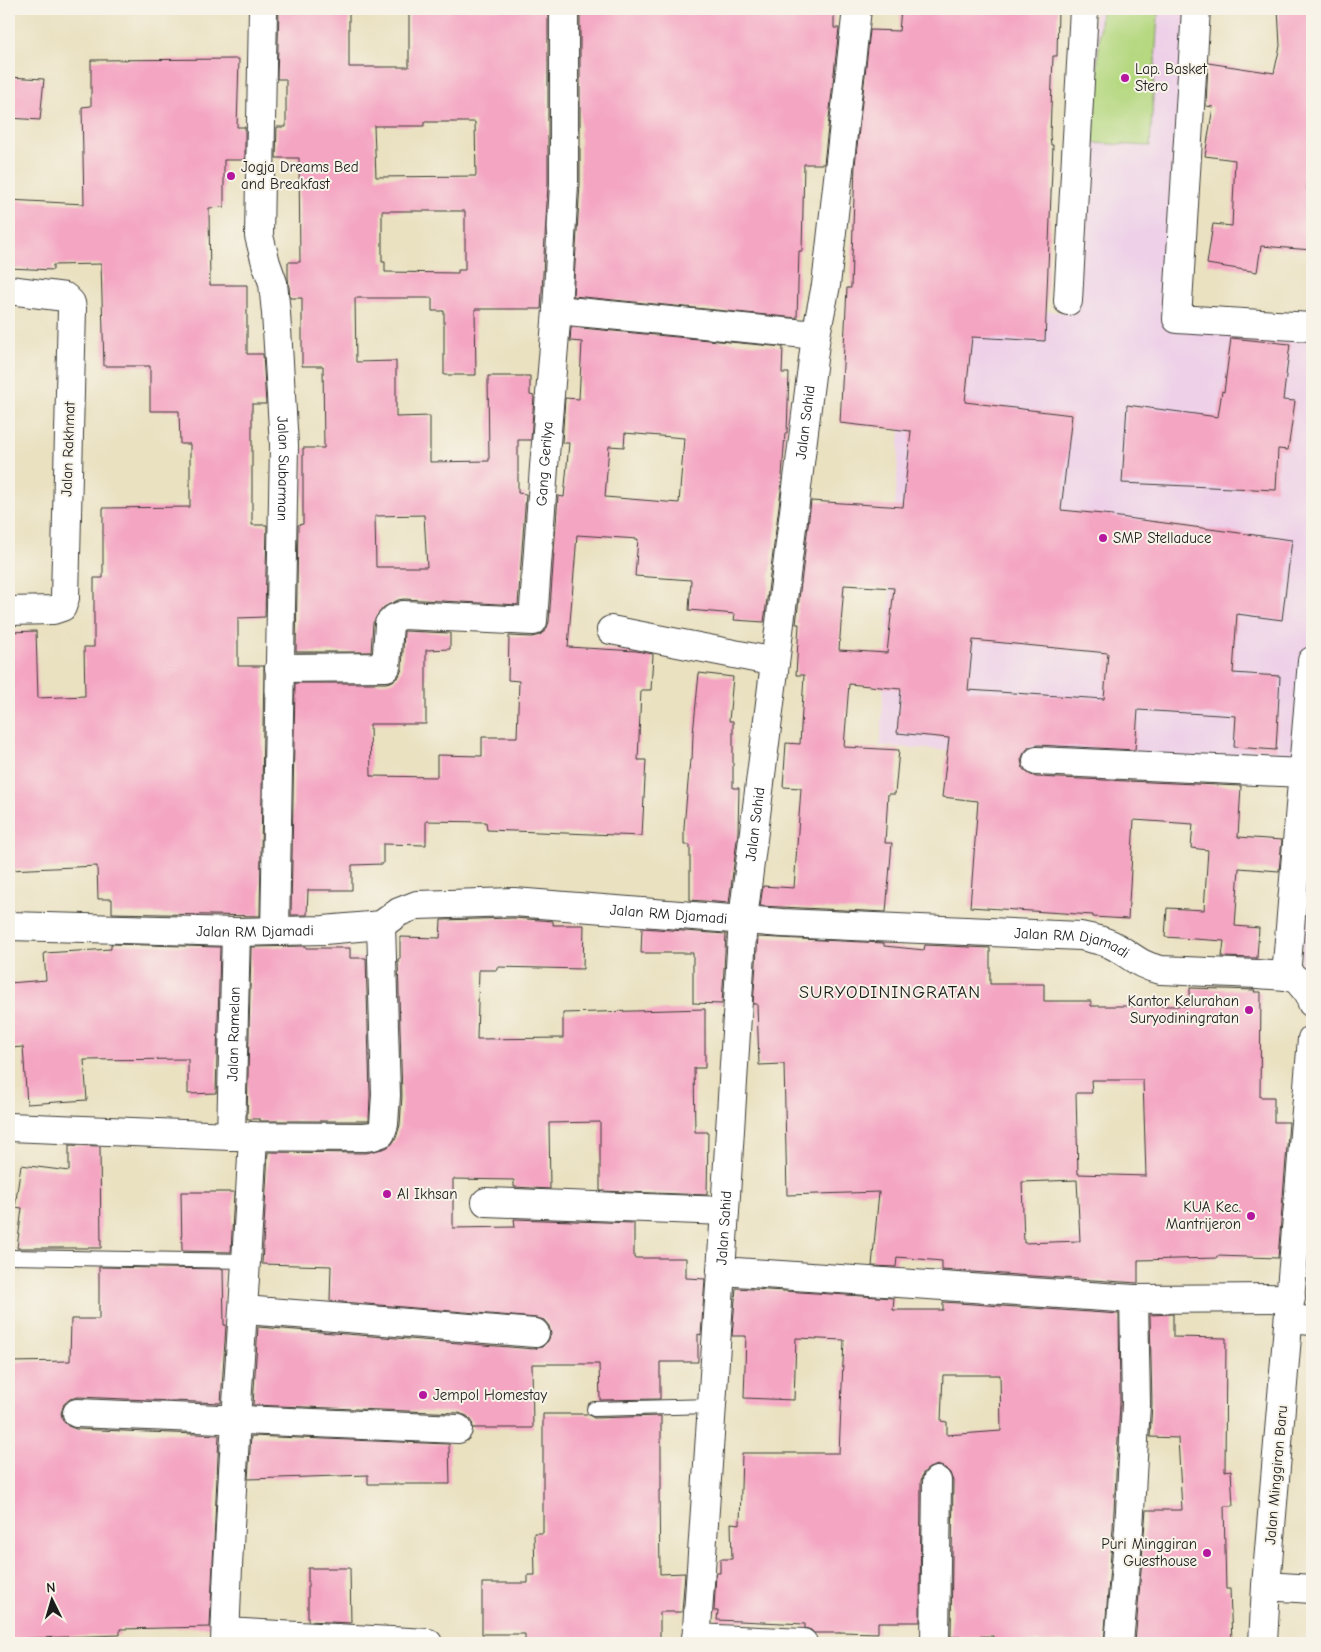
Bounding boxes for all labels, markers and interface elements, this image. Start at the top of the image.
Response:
place label: Lap. Basket Stero [1135,60,1208,95]
marker: Lap. Basket Stero [1119,72,1131,84]
place label: Jogja Dreams Bed and Breakfast [241,158,359,193]
marker: Jogja Dreams Bed and Breakfast [225,170,237,182]
street label: Jalan Sahid [792,384,819,460]
street label: Jalan Rakhmat [57,400,79,497]
street label: Jalan Subarman [273,415,293,521]
street label: Gang Gerilya [532,421,557,507]
place label: SMP Stelladuce [1113,529,1212,547]
marker: SMP Stelladuce [1097,532,1109,544]
street label: Jalan Sahid [741,786,768,862]
street label: Jalan RM Djamadi [609,901,728,928]
street label: Jalan RM Djamadi [196,921,314,941]
street label: Jalan RM Djamadi [1014,924,1133,962]
district label: SURYODININGRATAN [799,982,981,1003]
street label: Jalan Ramelan [223,986,244,1082]
place label: Kantor Kelurahan Suryodiningratan [1127,992,1239,1027]
marker: Kantor Kelurahan Suryodiningratan [1243,1004,1255,1016]
place label: Al Ikhsan [397,1185,457,1203]
marker: Al Ikhsan [381,1188,393,1200]
street label: Jalan Sahid [712,1190,735,1266]
place label: KUA Kec. Mantrijeron [1166,1198,1241,1233]
marker: KUA Kec. Mantrijeron [1245,1210,1257,1222]
place label: Jempol Homestay [433,1386,548,1404]
marker: Jempol Homestay [417,1389,429,1401]
street label: Jalan Minggiran Baru [1261,1405,1291,1545]
place label: Puri Minggiran Guesthouse [1101,1535,1197,1570]
marker: Puri Minggiran Guesthouse [1201,1547,1213,1559]
north arrow [28,1574,78,1624]
text: N [46,1579,56,1596]

